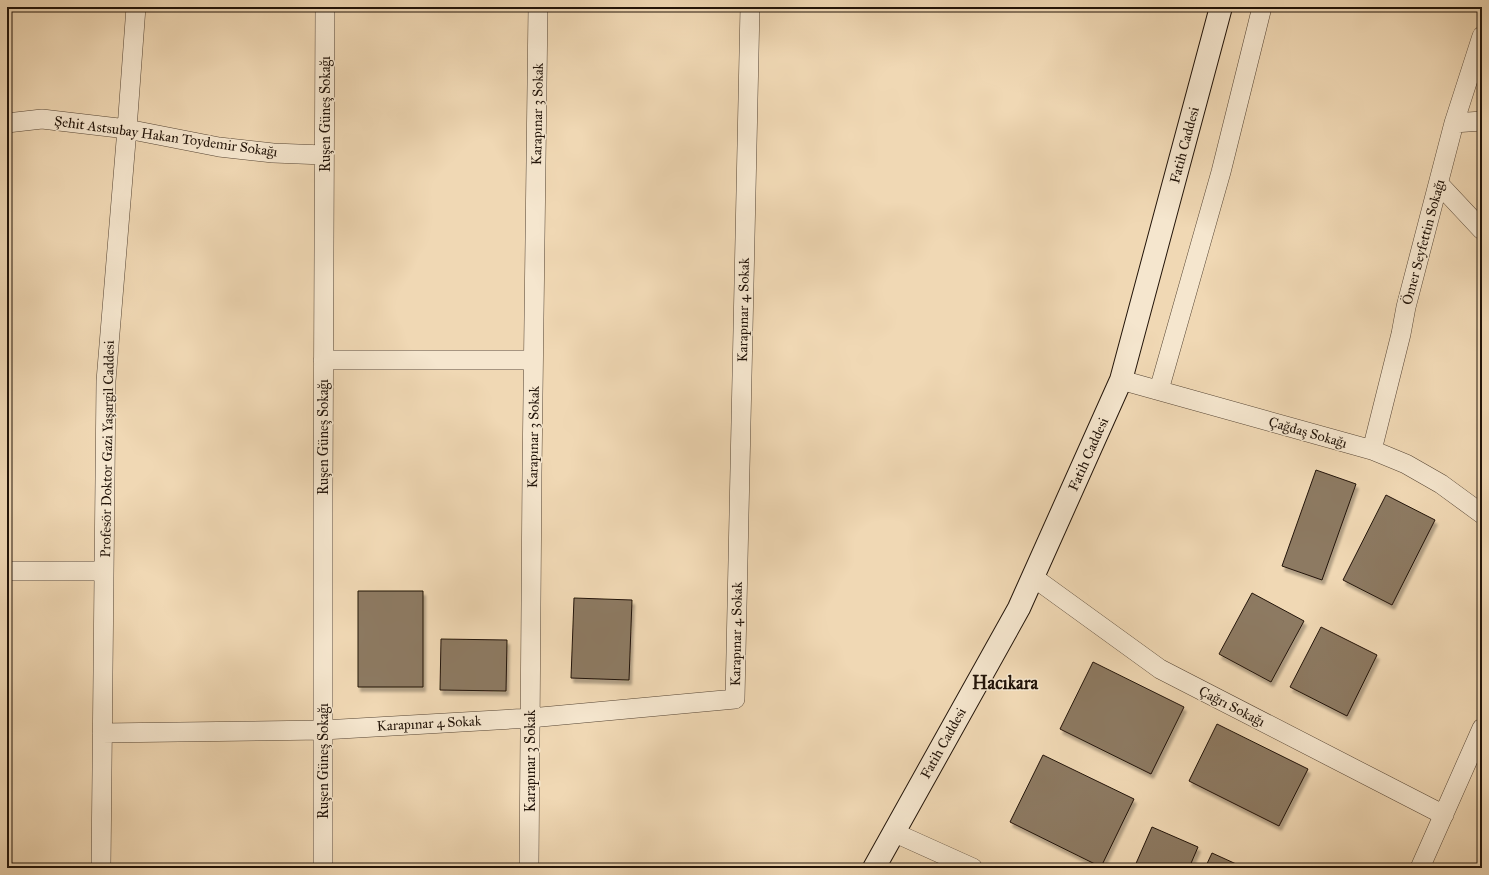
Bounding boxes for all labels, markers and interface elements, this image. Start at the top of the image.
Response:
street label: Ruşen Güneş Sokağı [317,56,334,172]
street label: Karapınar 3 Sokak [528,62,547,165]
street label: Fatih Caddesi [1166,105,1203,185]
street label: Şehit Astsubay Hakan Toydemir Sokağı [53,112,279,161]
street label: Ömer Seyfettin Sokağı [1397,177,1448,307]
street label: Karapınar 4 Sokak [734,257,753,362]
street label: Profesör Doktor Gazi Yaşargil Caddesi [97,340,118,558]
street label: Ruşen Güneş Sokağı [315,379,332,495]
street label: Karapınar 3 Sokak [524,385,543,488]
street label: Çağdaş Sokağı [1267,413,1349,452]
street label: Fatih Caddesi [1065,415,1112,494]
street label: Karapınar 4 Sokak [727,581,746,686]
district label: Hacıkara [972,672,1038,694]
street label: Çağrı Sokağı [1196,683,1268,730]
street label: Ruşen Güneş Sokağı [315,703,332,819]
street label: Fatih Caddesi [917,705,970,782]
street label: Karapınar 3 Sokak [522,709,539,812]
street label: Karapınar 4 Sokak [376,712,482,735]

